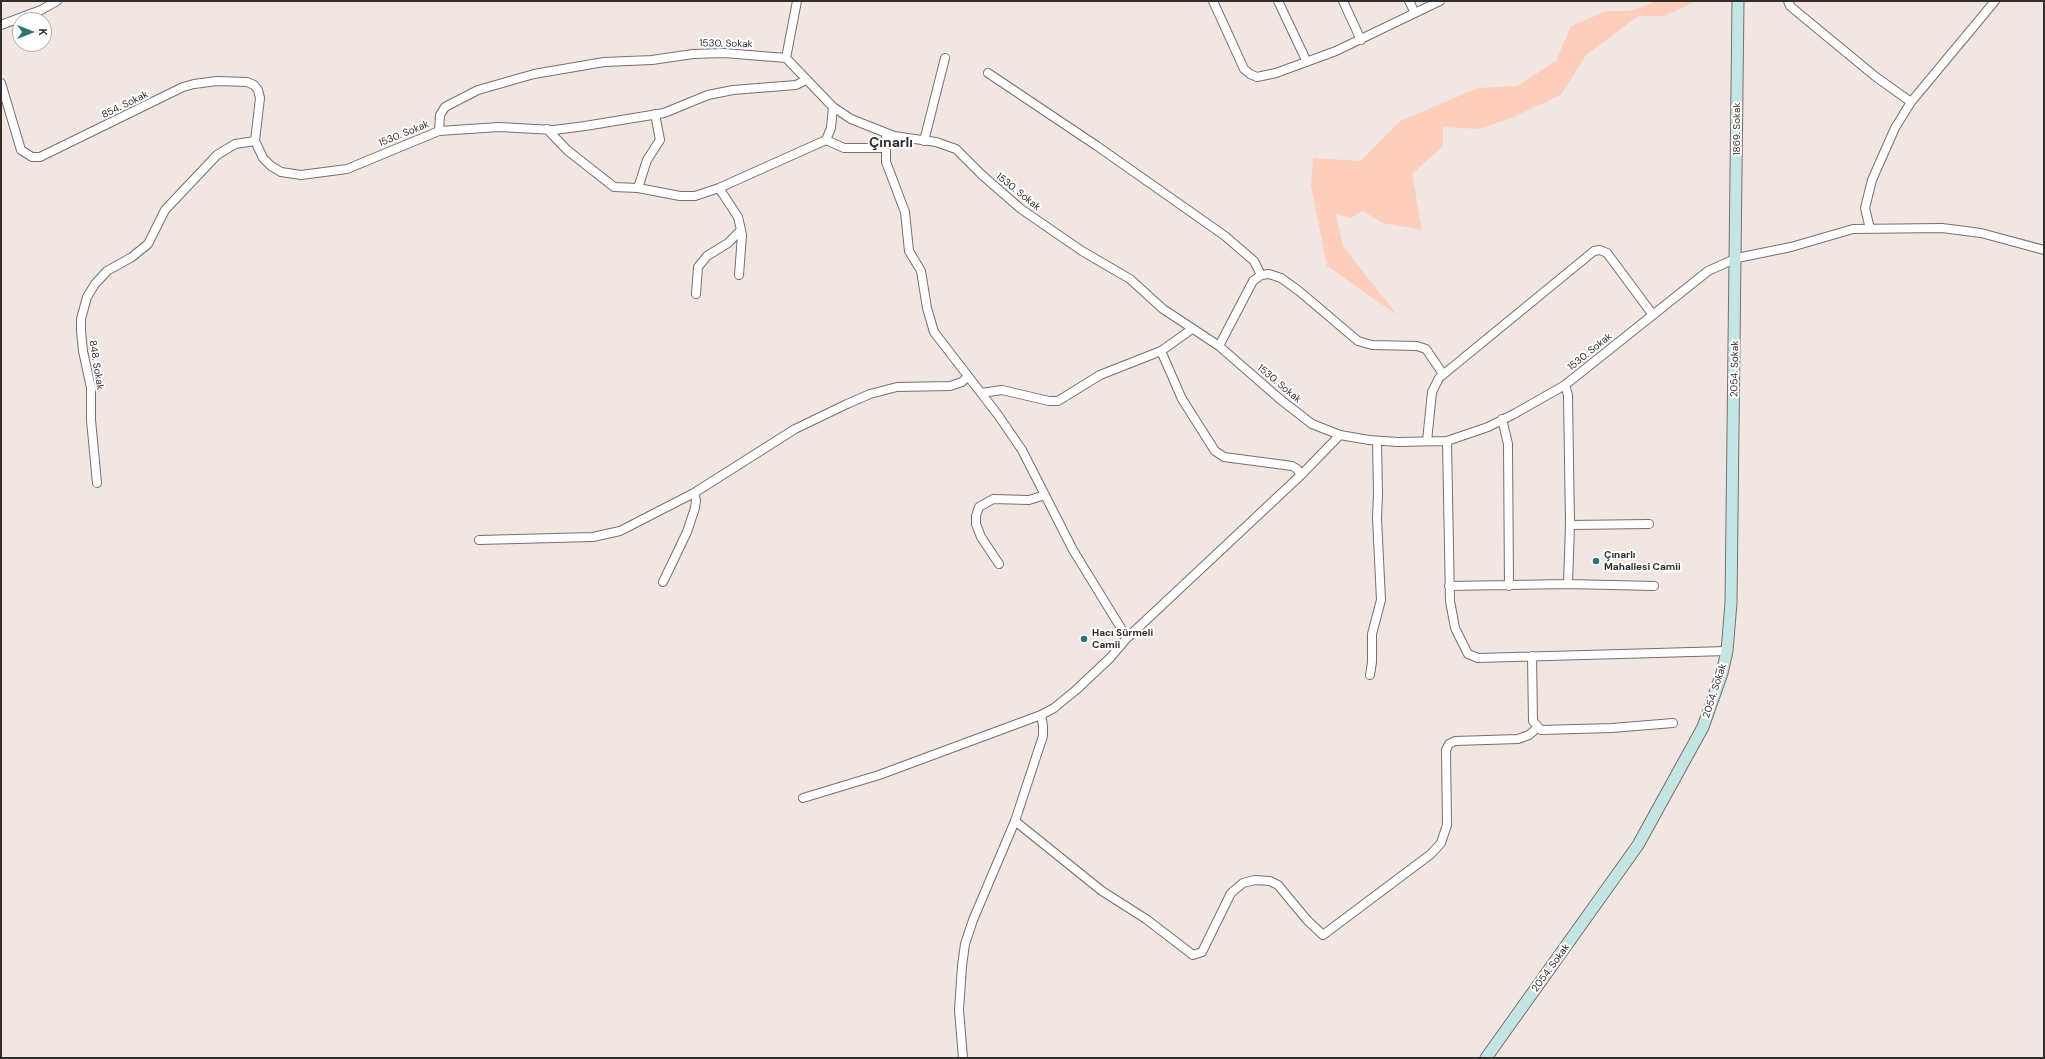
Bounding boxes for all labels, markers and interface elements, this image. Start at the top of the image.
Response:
north arrow [12,12,52,52]
text: K [36,28,50,36]
street label: 1530. Sokak [699,38,753,50]
street label: 854. Sokak [100,89,150,121]
street label: 1869. Sokak [1731,102,1743,156]
street label: 1530. Sokak [377,118,431,150]
district label: Çınarlı [869,135,913,151]
street label: 1530. Sokak [993,171,1043,213]
street label: 1530. Sokak [1565,331,1615,373]
street label: 848. Sokak [86,339,106,391]
street label: 2054. Sokak [1729,341,1741,397]
street label: 1530. Sokak [1255,362,1303,406]
place label: Çınarlı Mahallesi Camii [1604,549,1681,572]
marker: Çınarlı Mahallesi Camii [1591,556,1601,566]
place label: Hacı Sürmeli Camii [1092,627,1153,650]
marker: Hacı Sürmeli Camii [1079,634,1089,644]
street label: 2054. Sokak [1701,662,1729,720]
street label: 2054. Sokak [1530,942,1572,994]

